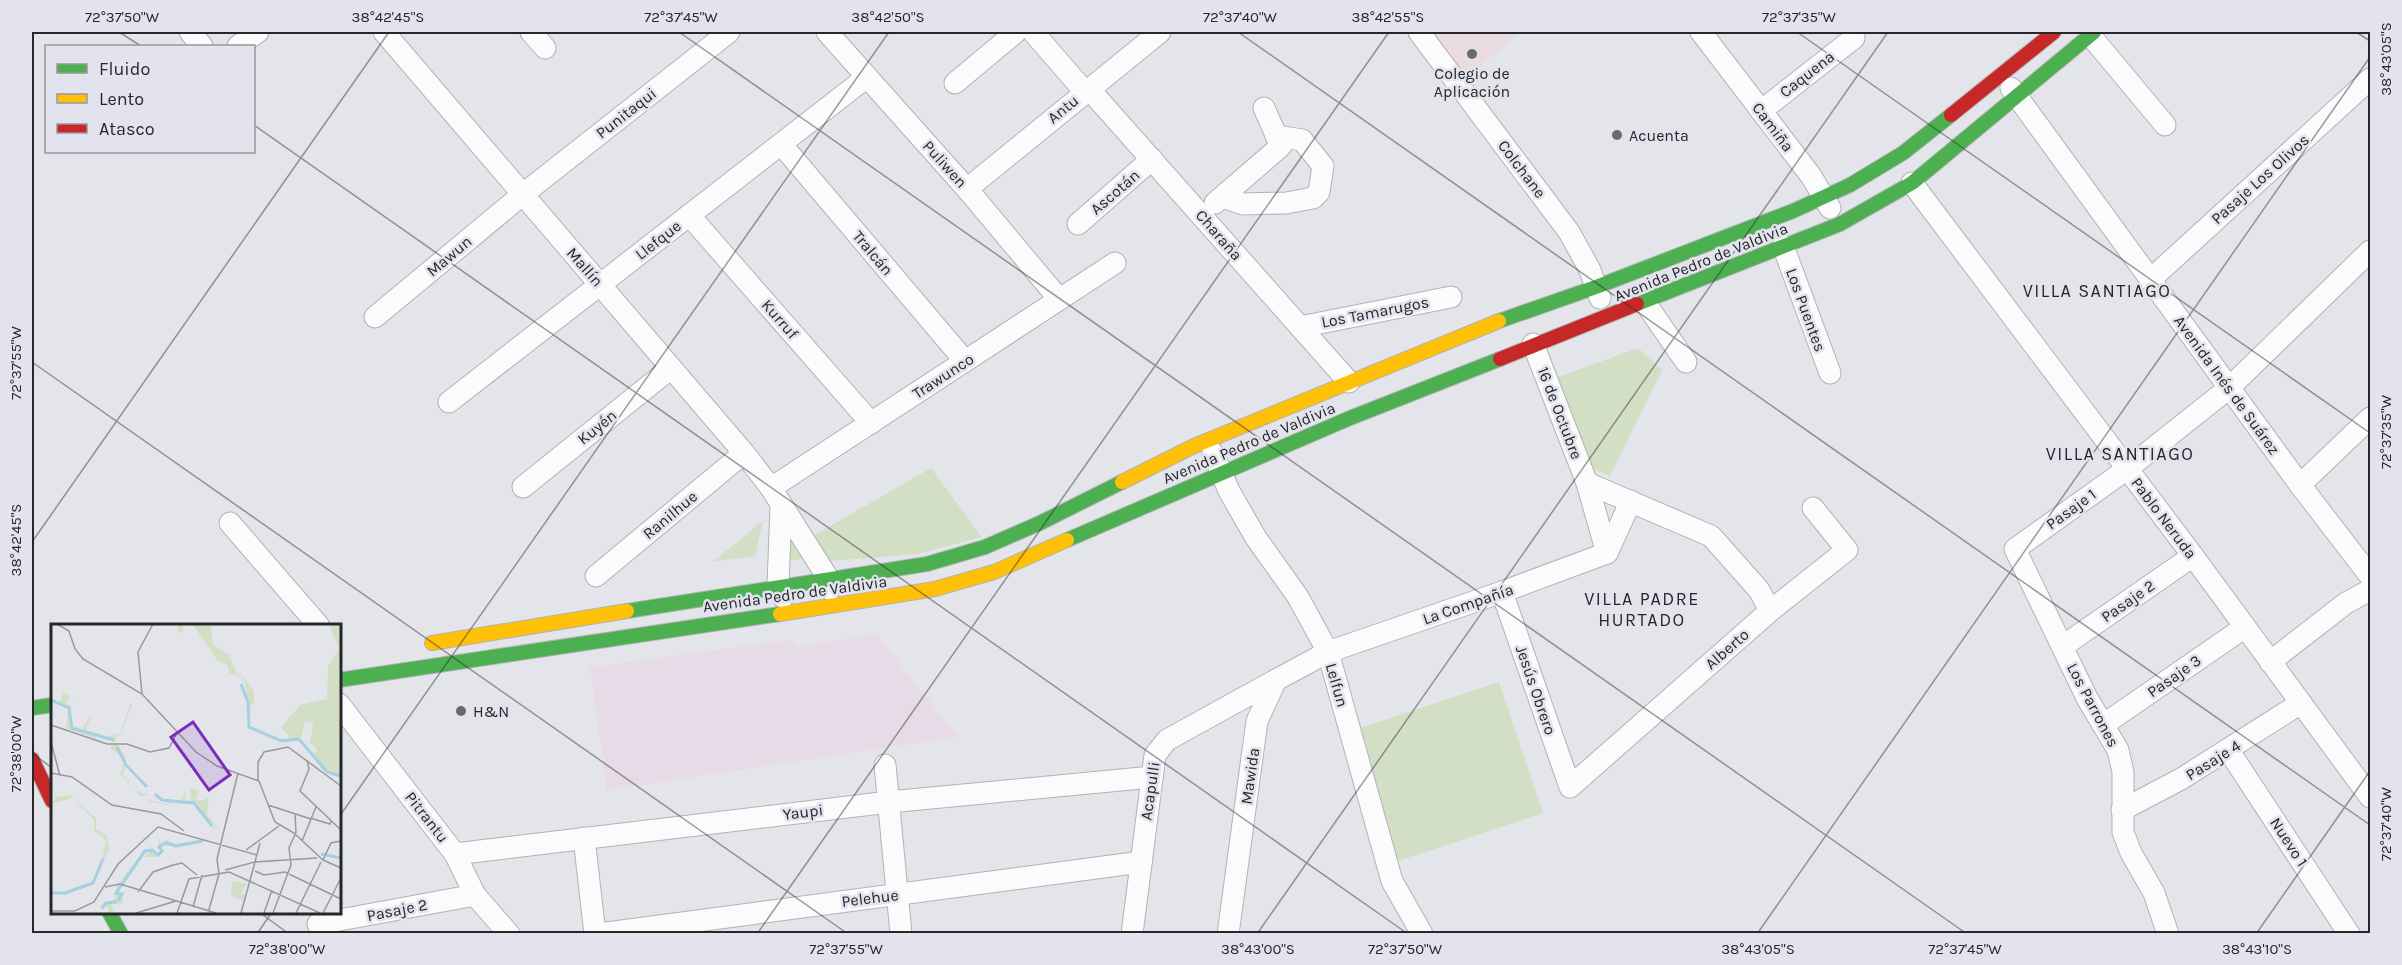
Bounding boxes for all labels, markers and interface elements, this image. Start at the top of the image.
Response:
text: 72°37'50"W [85,8,160,26]
text: 38°42'45"S [352,8,424,26]
text: 72°37'45"W [644,8,718,26]
text: 38°42'50"S [851,8,925,26]
text: 72°37'40"W [1203,8,1278,26]
text: 38°42'55"S [1352,8,1424,26]
text: 72°37'35"W [1762,8,1837,26]
text: 38°43'05"S [2377,22,2395,96]
legend [45,45,255,153]
marker: Colegio de Aplicación [1465,47,1479,61]
street label: Caquena [1776,47,1838,101]
text: Fluido [99,58,150,80]
place label: Colegio de Aplicación [1434,64,1510,101]
street label: Punitaqui [592,83,660,143]
text: Lento [99,88,144,110]
street label: Antu [1044,91,1082,127]
street label: Camiña [1748,99,1798,155]
text: Atasco [99,118,155,140]
place label: Acuenta [1629,126,1689,145]
marker: Acuenta [1610,128,1624,142]
street label: Pasaje Los Olivos [2207,130,2313,228]
street label: Puliwen [919,136,971,192]
street label: Colchane [1494,136,1550,202]
street label: Ascotán [1086,165,1144,219]
street label: Charaña [1192,206,1246,264]
street label: Llefque [631,216,685,264]
street label: Avenida Pedro de Valdivia [1611,218,1791,306]
street label: Tralcán [849,227,897,279]
street label: Mawun [422,232,476,280]
street label: Mallín [563,244,607,290]
street label: Los Puentes [1782,266,1830,354]
district label: VILLA SANTIAGO [2023,280,2171,302]
street label: Los Tamarugos [1320,292,1430,332]
street label: Kurruf [758,295,803,343]
street label: Avenida Inés de Suárez [2170,312,2284,458]
text: 72°37'55"W [7,326,25,400]
street label: Trawunco [909,349,977,403]
street label: 16 de Octubre [1534,364,1586,462]
text: 72°37'35"W [2377,394,2395,469]
street label: Avenida Pedro de Valdivia [1160,398,1338,488]
street label: Kuyén [574,406,620,448]
district label: VILLA SANTIAGO [2046,443,2194,465]
street label: Pablo Neruda [2127,474,2201,562]
street label: Pasaje 1 [2042,485,2100,533]
street label: Ranilhue [639,487,701,543]
text: 38°42'45"S [7,504,25,576]
street label: Avenida Pedro de Valdivia [702,572,888,616]
street label: Pasaje 2 [2097,576,2159,626]
street label: La Compañía [1420,580,1516,628]
district label: VILLA PADRE HURTADO [1584,588,1700,631]
inset map [51,624,340,914]
street label: Alberto [1701,625,1753,673]
street label: Jesús Obrero [1512,643,1560,737]
street label: Pasaje 3 [2143,651,2205,701]
street label: Los Parrones [2063,660,2123,750]
street label: Lelfun [1322,661,1352,709]
place label: H&N [473,702,509,721]
marker: H&N [454,704,468,718]
text: 72°38'00"W [7,715,25,792]
street label: Pasaje 4 [2182,736,2244,784]
street label: Mawida [1237,746,1263,806]
street label: Acapulli [1136,760,1164,822]
text: 72°37'40"W [2377,786,2395,861]
street label: Pitrantu [401,788,453,846]
street label: Yaupi [782,800,824,824]
street label: Nuevo 1 [2266,814,2312,870]
street label: Pelehue [840,885,900,911]
street label: Pasaje 2 [365,895,429,925]
text: 72°38'00"W [249,940,326,958]
text: 72°37'55"W [809,940,883,958]
text: 38°43'00"S [1221,940,1295,958]
text: 72°37'50"W [1368,940,1443,958]
text: 38°43'05"S [1721,940,1795,958]
text: 72°37'45"W [1928,940,2002,958]
text: 38°43'10"S [2222,940,2292,958]

